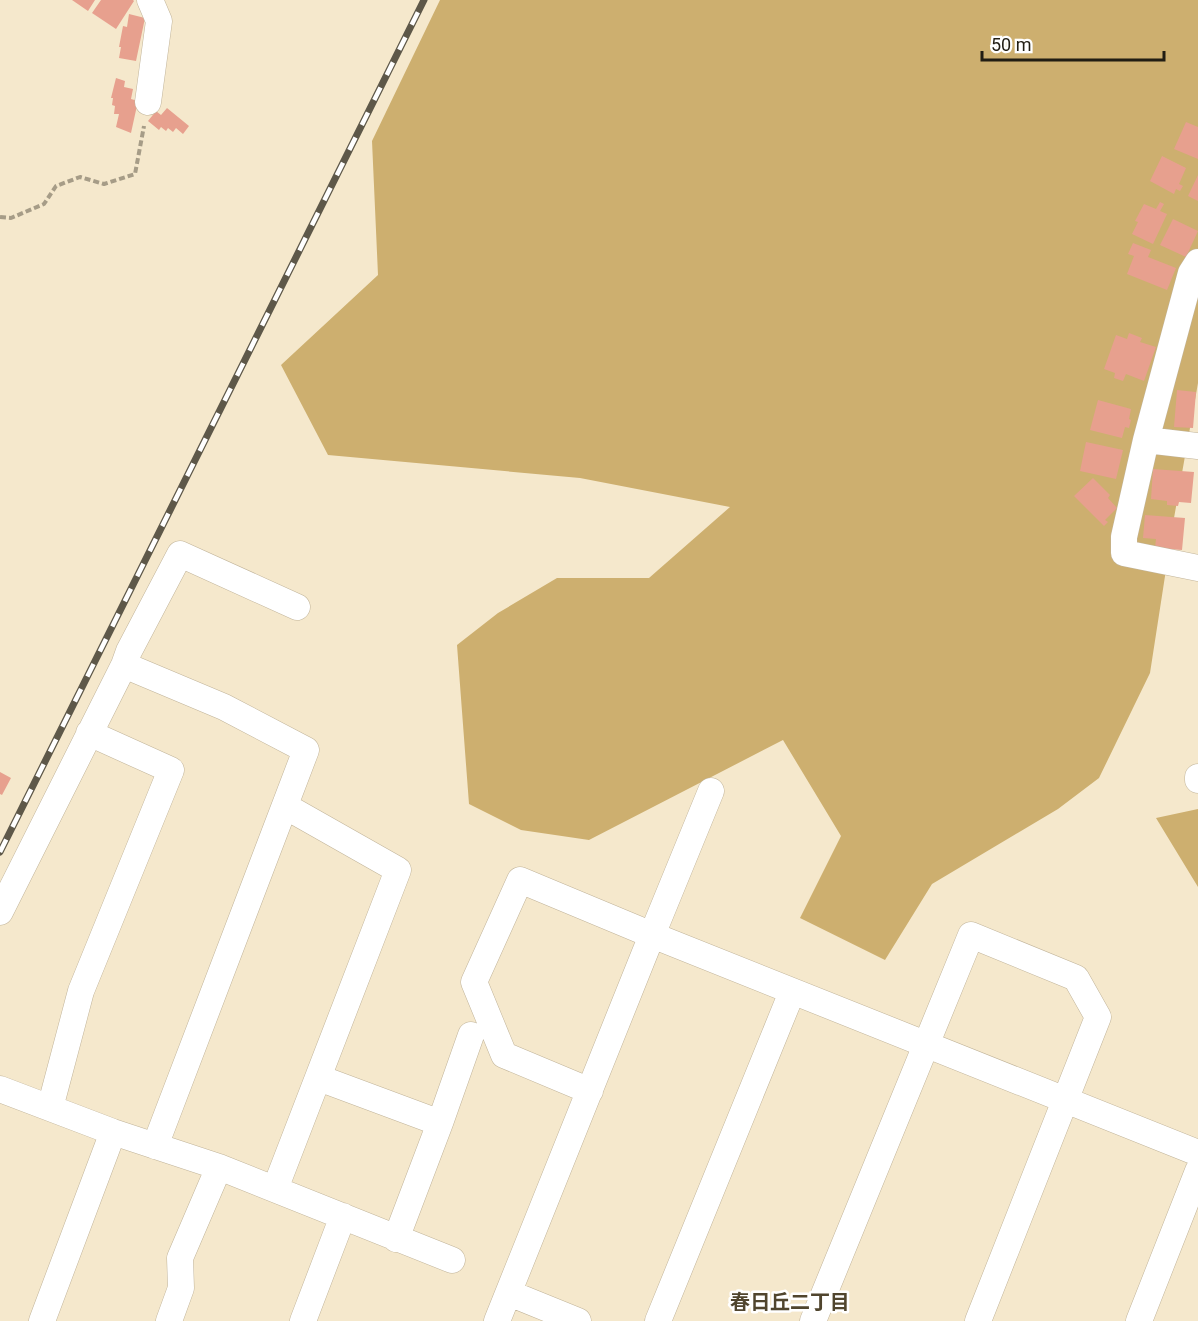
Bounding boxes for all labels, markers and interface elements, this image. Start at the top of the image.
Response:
scale bar [982,24,1164,62]
text: 50 m [991,34,1031,55]
district label: 春日丘二丁目 [730,1290,850,1314]

